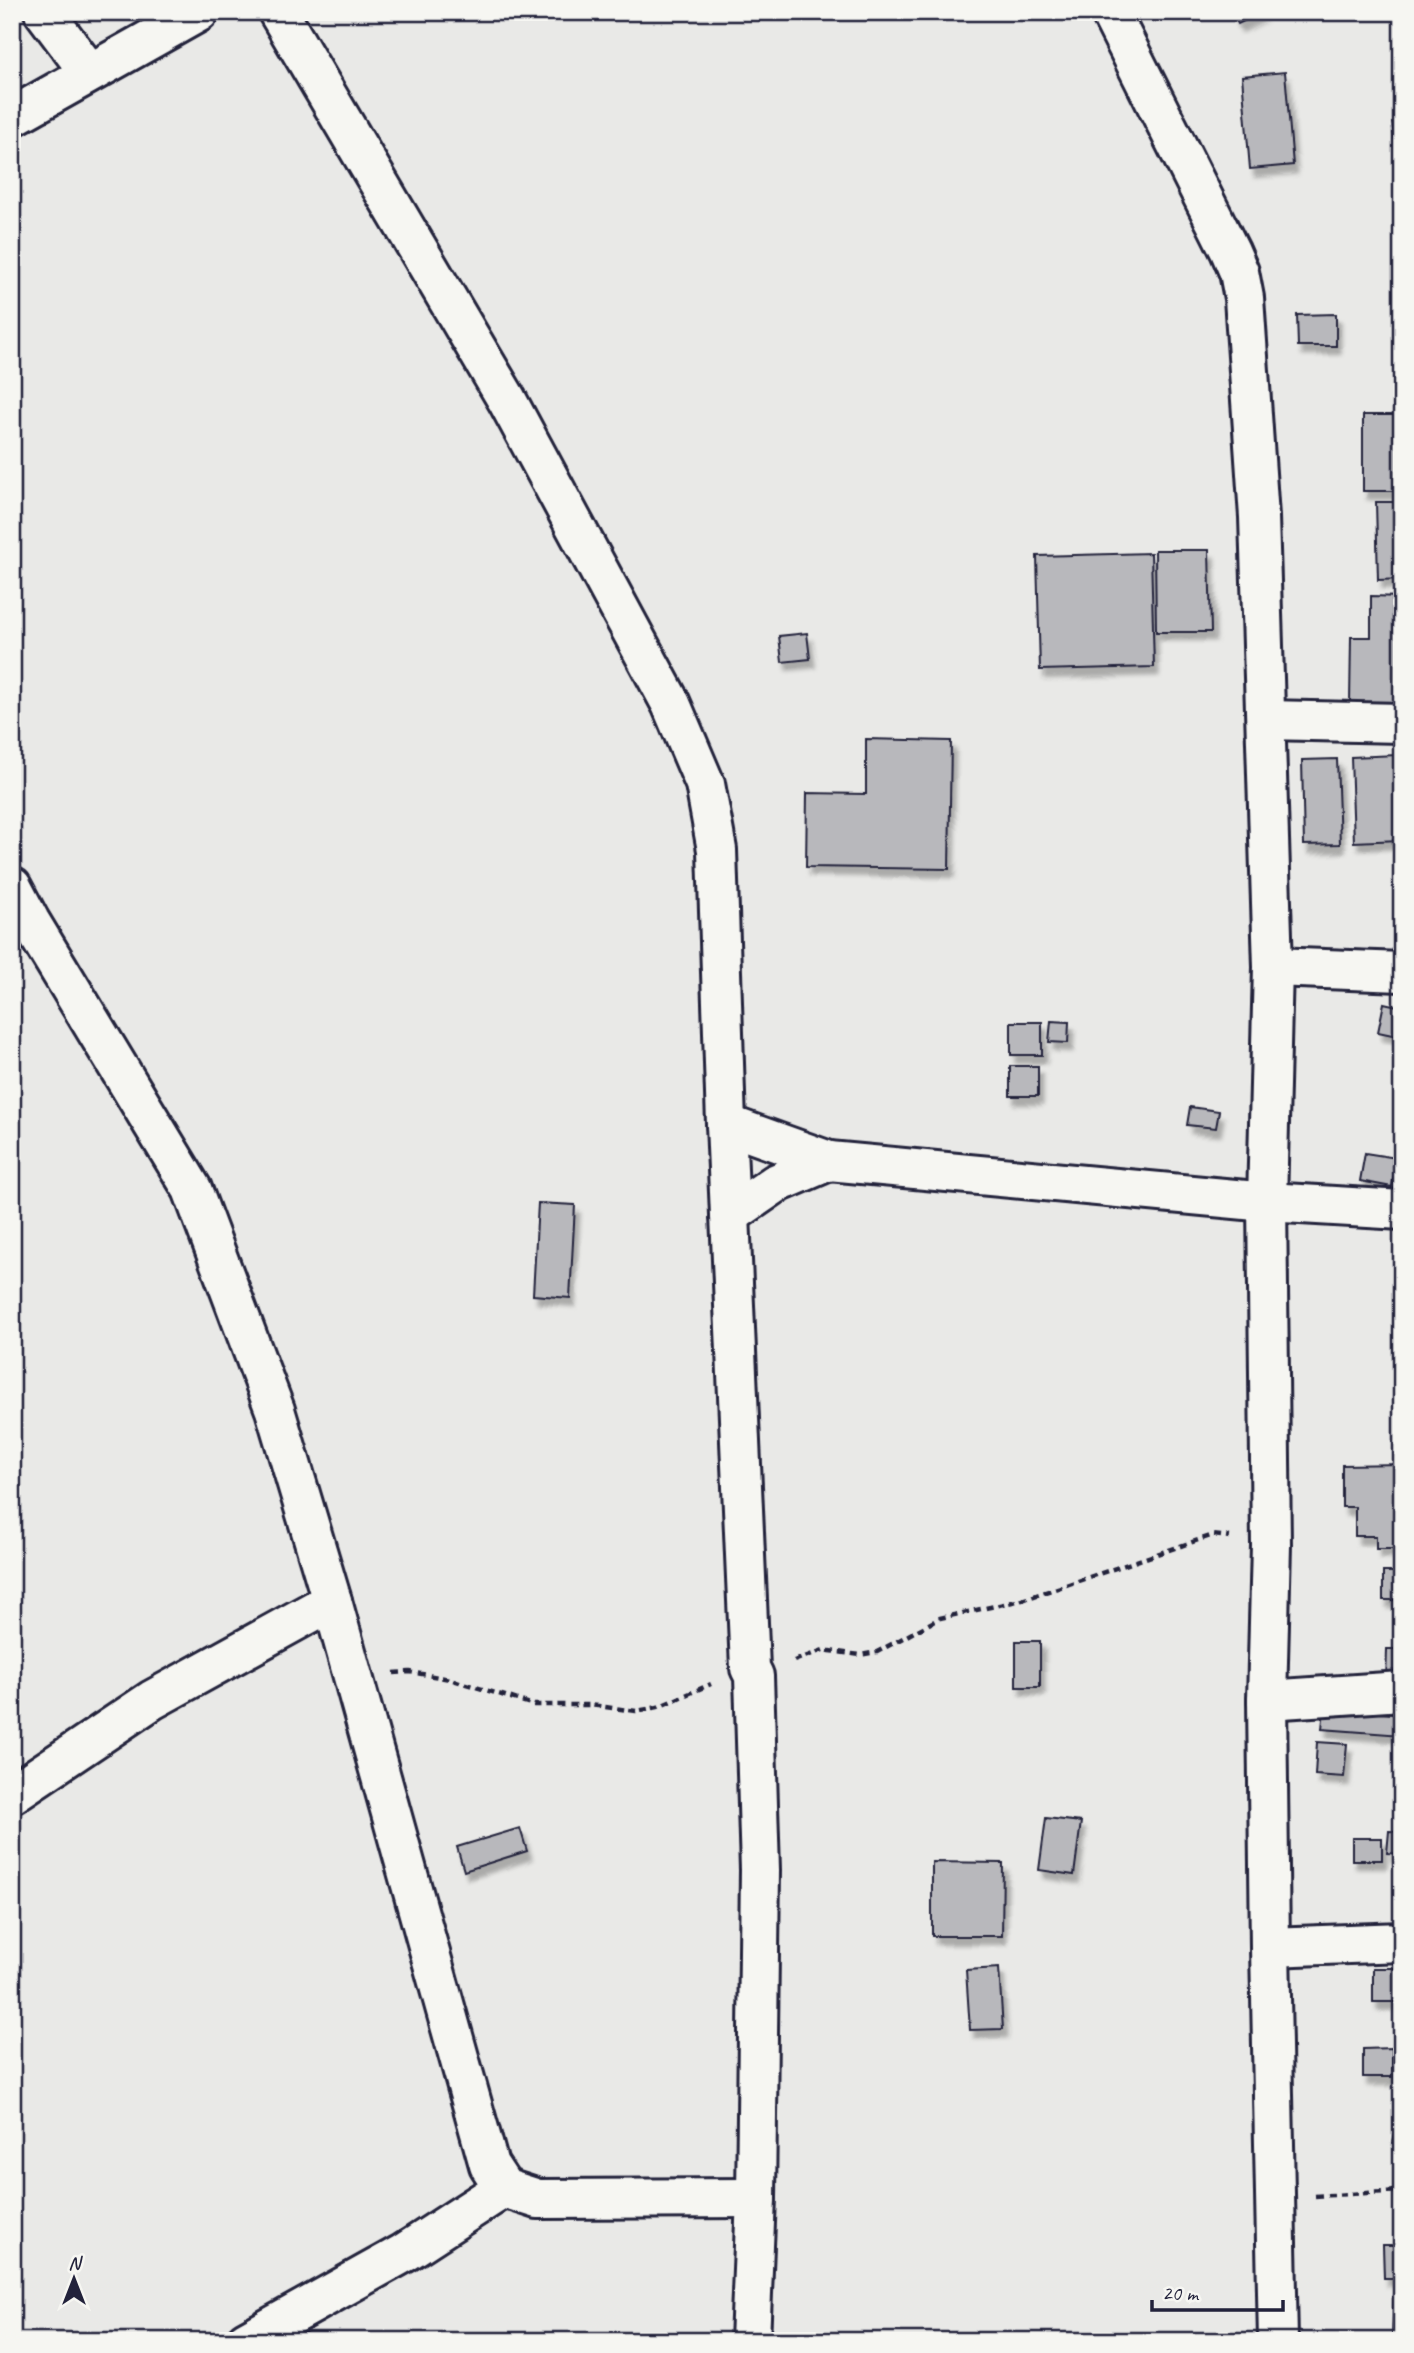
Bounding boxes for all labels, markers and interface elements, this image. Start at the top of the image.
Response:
north arrow [38,2244,108,2314]
text: N [68,2251,83,2275]
scale bar [1152,2269,1283,2313]
text: 20 m [1162,2280,1200,2306]

